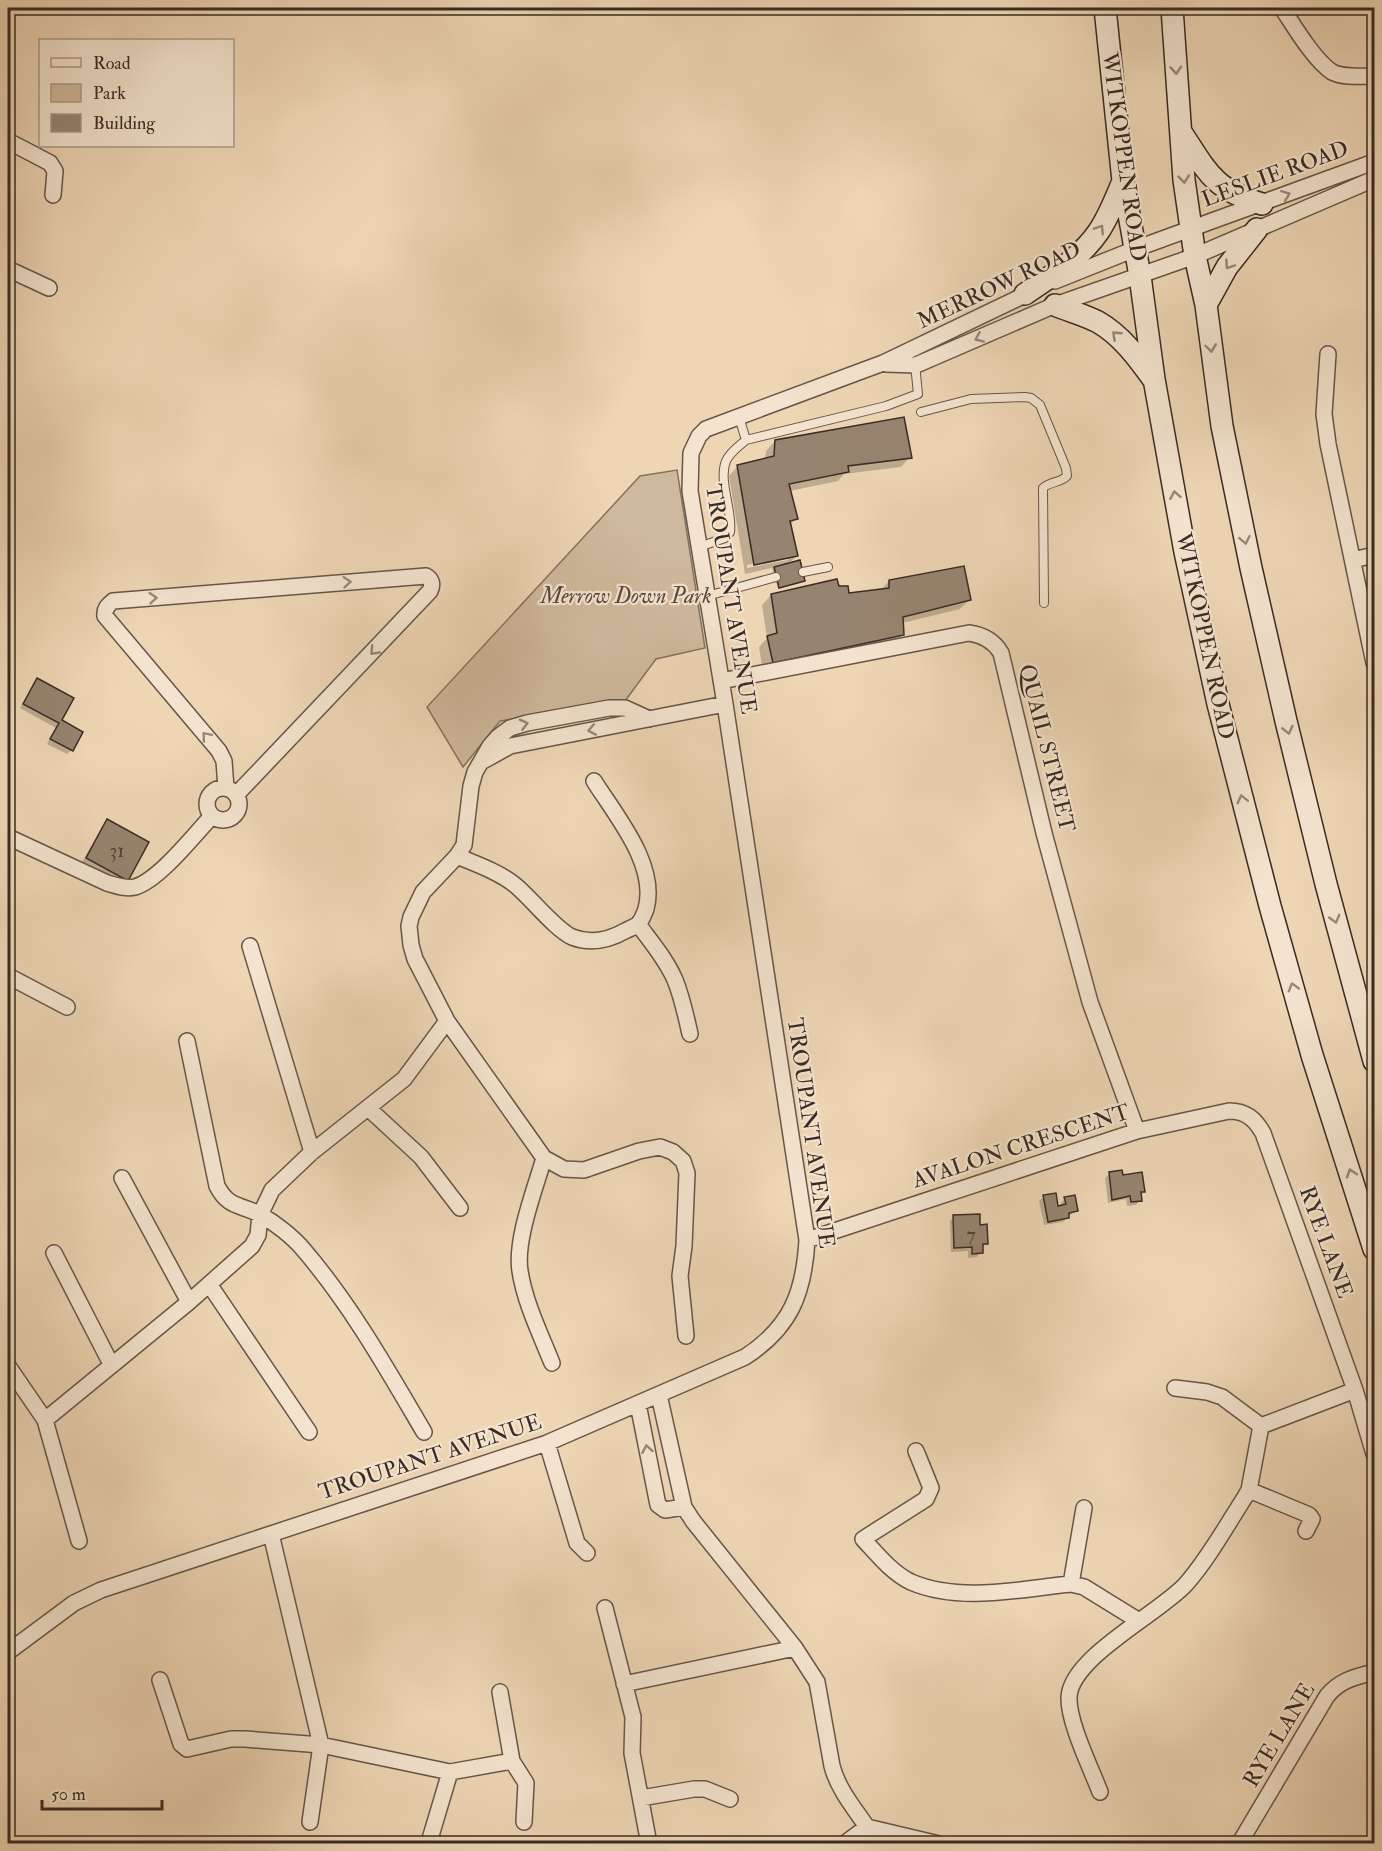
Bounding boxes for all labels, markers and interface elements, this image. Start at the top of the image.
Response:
legend [39,39,234,147]
street label: WITKOPPEN ROAD [1095,50,1153,263]
text: Road [93,52,131,75]
one-way arrow [1169,65,1182,74]
text: Park [93,82,126,105]
text: Building [93,112,156,135]
street label: LESLIE ROAD [1198,134,1352,214]
one-way arrow [1178,174,1190,183]
one-way arrow [1280,190,1290,203]
one-way arrow [1092,225,1104,235]
street label: MERROW ROAD [913,235,1085,335]
one-way arrow [1225,258,1236,269]
one-way arrow [975,330,986,342]
one-way arrow [1112,331,1122,342]
one-way arrow [1205,343,1217,352]
street label: TROUPANT AVENUE [699,482,763,716]
one-way arrow [1169,490,1182,500]
street label: WITKOPPEN ROAD [1169,529,1241,742]
one-way arrow [1238,534,1251,544]
one-way arrow [343,576,352,589]
park label: Merrow Down Park [538,582,712,610]
one-way arrow [148,591,157,604]
one-way arrow [370,643,381,654]
street label: QUAIL STREET [1013,661,1082,835]
one-way arrow [519,719,529,732]
one-way arrow [587,723,597,736]
one-way arrow [1281,725,1294,735]
one-way arrow [202,732,213,743]
one-way arrow [1237,794,1250,804]
house number: 31 [110,838,124,863]
one-way arrow [1328,913,1340,924]
one-way arrow [1288,982,1300,993]
street label: TROUPANT AVENUE [781,1016,841,1250]
street label: AVALON CRESCENT [908,1097,1134,1195]
one-way arrow [1345,1168,1358,1179]
street label: RYE LANE [1293,1182,1359,1302]
house number: 7 [966,1222,976,1247]
street label: TROUPANT AVENUE [315,1408,545,1506]
one-way arrow [641,1444,654,1454]
street label: RYE LANE [1237,1678,1321,1792]
scale bar [42,1773,162,1811]
text: 50 m [51,1783,86,1806]

